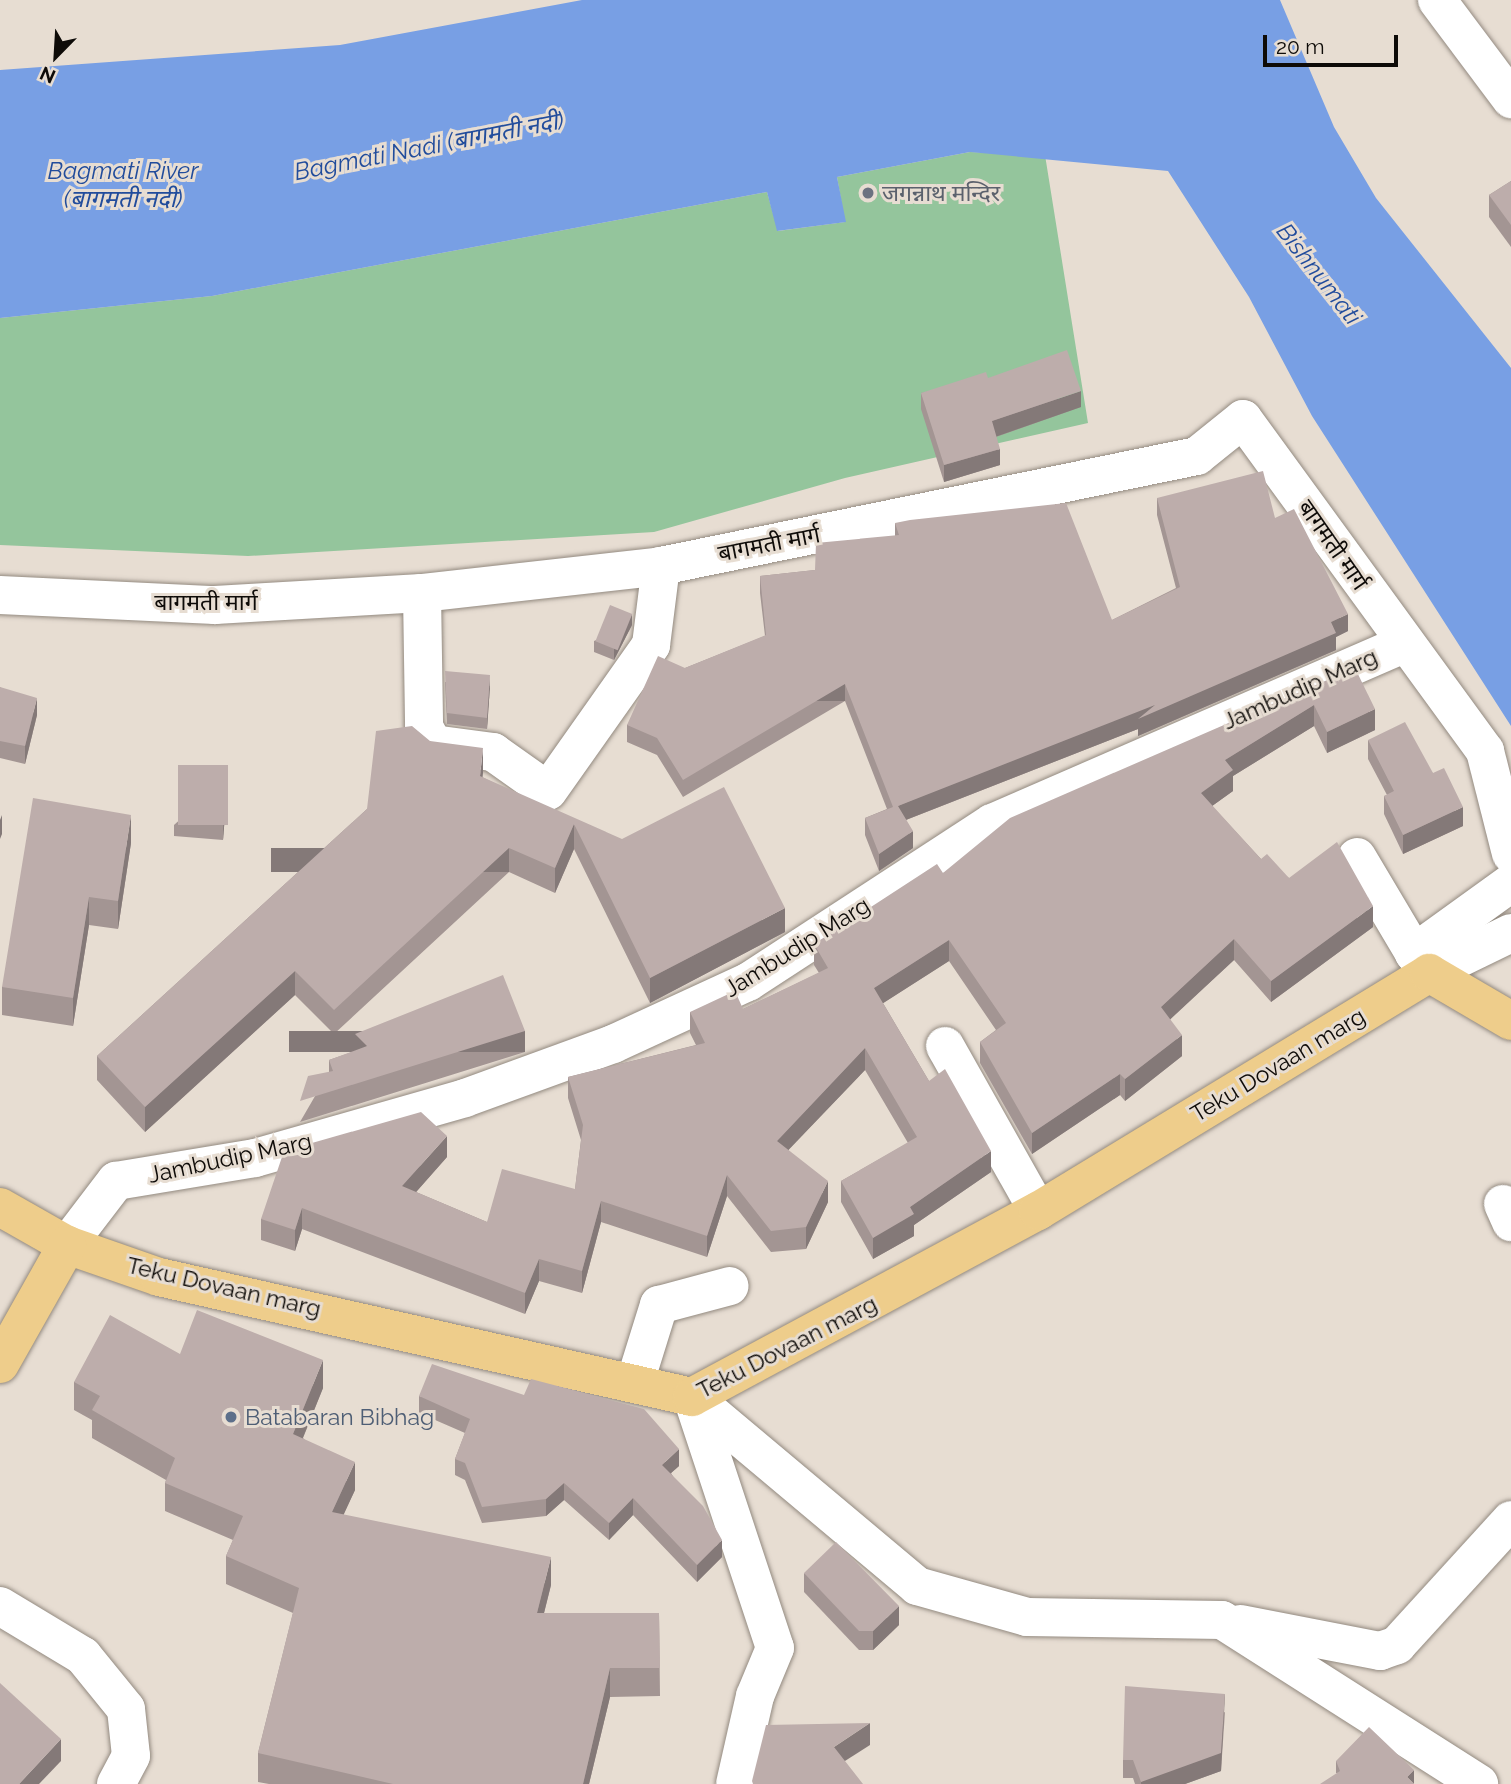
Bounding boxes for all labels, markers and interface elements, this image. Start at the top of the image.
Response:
north arrow [21,21,91,91]
scale bar [1266,21,1401,65]
text: 20 m [1276,34,1324,59]
text: N [36,62,59,88]
water label: Bagmati Nadi (बागमती नदी) [292,106,566,186]
water label: Bagmati River (बागमती नदी) [48,157,198,213]
place label: जगन्नाथ मन्दिर [882,179,1000,207]
marker: जगन्नाथ मन्दिर [860,185,876,201]
water label: Bishnumati [1271,218,1367,330]
street label: बागमती मार्ग [1292,495,1374,595]
street label: बागमती मार्ग [716,521,822,567]
street label: बागमती मार्ग [154,588,258,616]
street label: Jambudip Marg [1218,643,1382,735]
street label: Jambudip Marg [719,891,875,1003]
street label: Teku Dovaan marg [1186,1002,1370,1128]
street label: Jambudip Marg [146,1127,314,1189]
street label: Teku Dovaan marg [124,1251,324,1323]
street label: Teku Dovaan marg [692,1290,882,1404]
place label: Batabaran Bibhag [245,1403,434,1431]
marker: Batabaran Bibhag [223,1409,239,1425]

